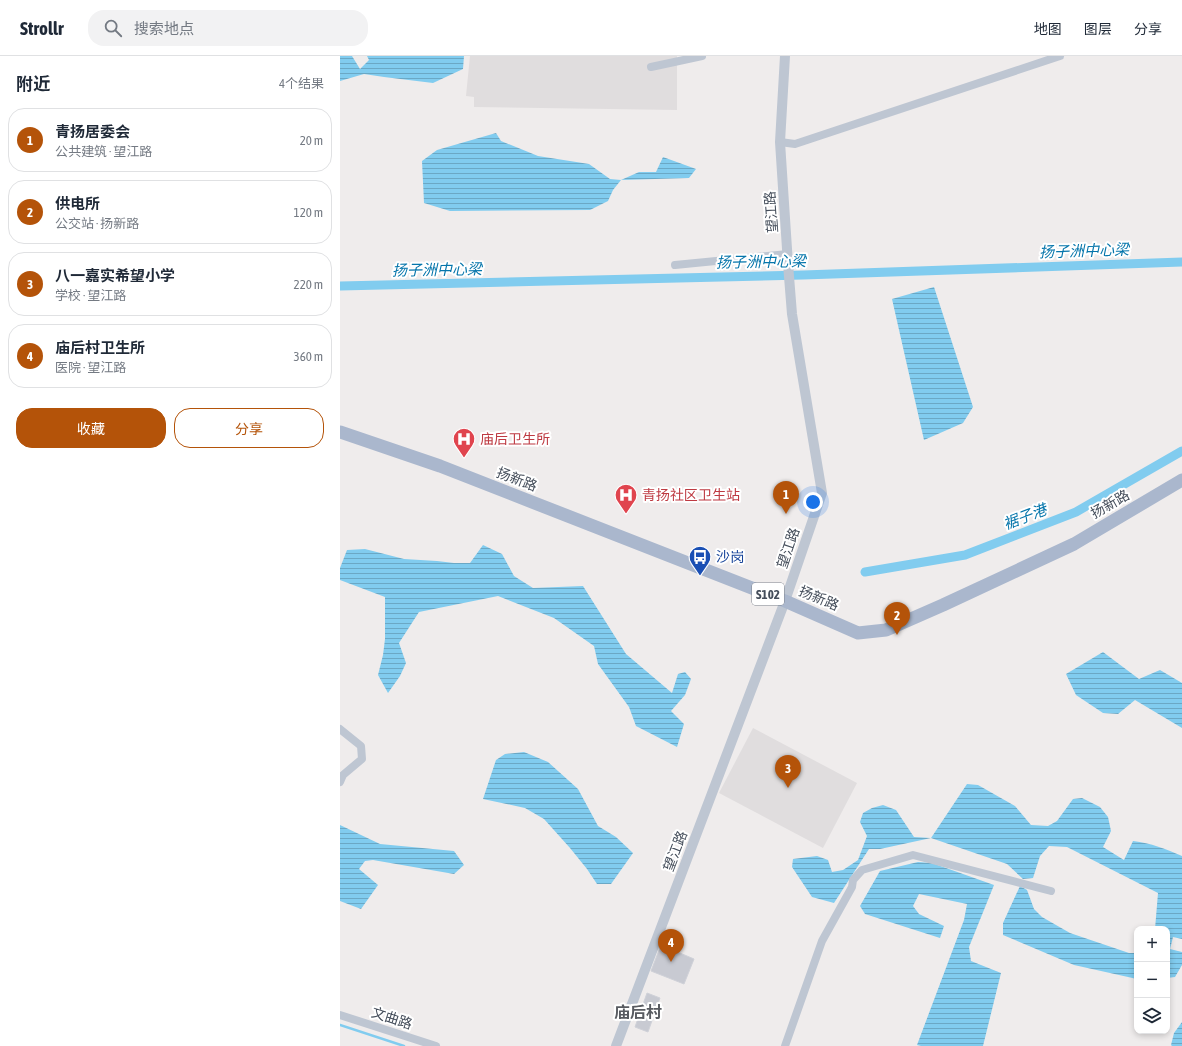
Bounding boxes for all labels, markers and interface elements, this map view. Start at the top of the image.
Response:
search box [88,10,368,46]
text: Strollr [20,17,64,39]
icon: search [102,17,124,39]
text: 搜索地点 [134,20,194,37]
text: 地图 [1034,21,1062,37]
text: 图层 [1084,21,1112,37]
text: 分享 [1134,21,1162,37]
text: 附近 [16,74,50,94]
text: 4个结果 [279,76,324,91]
text: 青扬居委会 [55,123,130,140]
text: 1 [27,133,33,148]
text: 20 m [300,133,323,148]
text: 公共建筑 · 望江路 [55,144,152,159]
street label: 望江路 [762,190,780,234]
text: 供电所 [55,195,100,212]
text: 2 [27,205,33,220]
text: 120 m [294,205,323,220]
text: 公交站 · 扬新路 [55,216,139,231]
water label: 扬子洲中心梁 [1039,240,1131,261]
water label: 扬子洲中心梁 [716,252,808,271]
water label: 扬子洲中心梁 [392,260,484,279]
text: 八一嘉实希望小学 [55,267,175,284]
text: 3 [27,277,33,292]
text: 220 m [294,277,323,292]
text: 学校 · 望江路 [55,288,126,303]
text: 庙后村卫生所 [55,339,145,356]
text: 4 [27,349,33,364]
text: 360 m [294,349,323,364]
text: 医院 · 望江路 [55,360,126,375]
button: 收藏 [16,408,166,448]
button: 分享 [174,408,324,448]
hospital icon: 庙后卫生所 [451,426,477,459]
place label: 庙后卫生所 [480,431,550,447]
street label: 扬新路 [495,464,539,494]
pin: 1 [773,481,799,514]
hospital icon: 青扬社区卫生站 [613,482,639,515]
place label: 青扬社区卫生站 [642,487,740,503]
street label: 扬新路 [1088,487,1132,521]
your location [803,492,823,512]
water label: 裾子港 [1001,500,1051,533]
street label: 望江路 [774,526,802,570]
bus stop icon: 沙岗 [687,544,713,577]
place label: 沙岗 [716,549,744,565]
street label: 扬新路 [797,582,841,614]
road number: S102 [752,583,784,605]
pin: 2 [884,602,910,635]
pin: 3 [775,755,801,788]
street label: 望江路 [660,829,690,873]
map controls [1134,926,1170,1034]
button: + [1134,926,1170,962]
pin: 4 [658,929,684,962]
button: − [1134,962,1170,998]
button: layers [1134,998,1170,1034]
district label: 庙后村 [614,1003,662,1021]
street label: 文曲路 [370,1004,414,1032]

